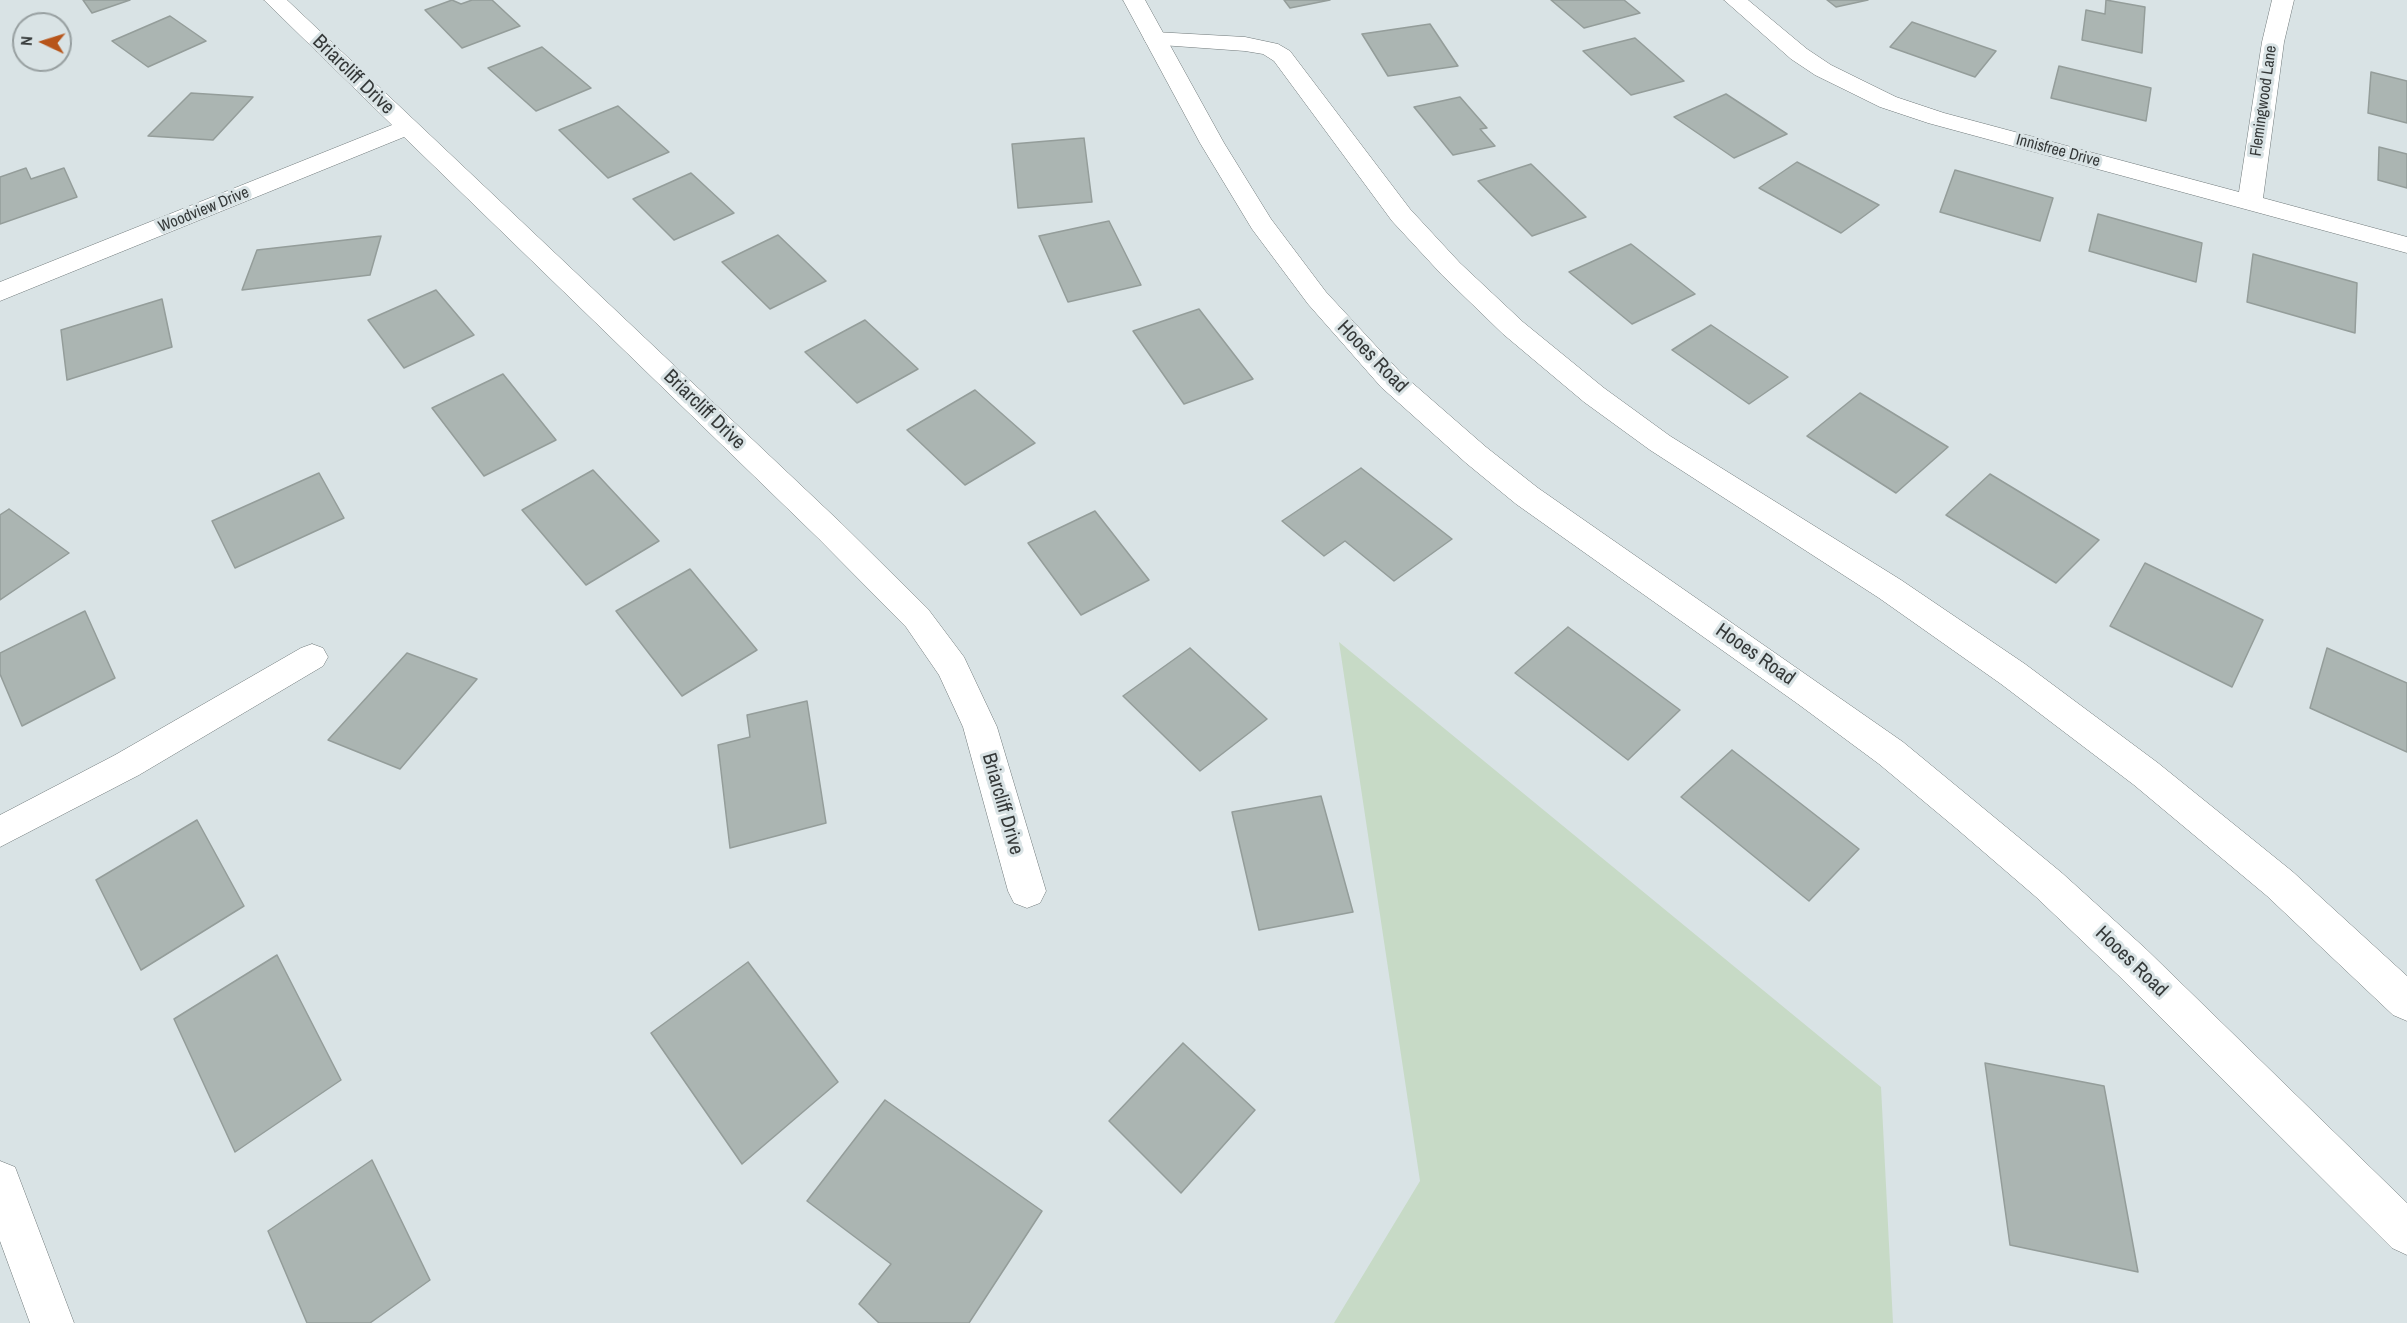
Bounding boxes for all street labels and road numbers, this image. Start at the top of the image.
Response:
street label: Briarcliff Drive [307,30,399,120]
street label: Flemingwood Lane [2247,44,2281,158]
street label: Innisfree Drive [2014,131,2102,171]
street label: Woodview Drive [156,183,252,237]
street label: Hooes Road [1332,316,1412,398]
street label: Briarcliff Drive [658,365,750,455]
street label: Hooes Road [1711,619,1799,691]
street label: Briarcliff Drive [976,750,1028,858]
street label: Hooes Road [2090,922,2172,1002]

